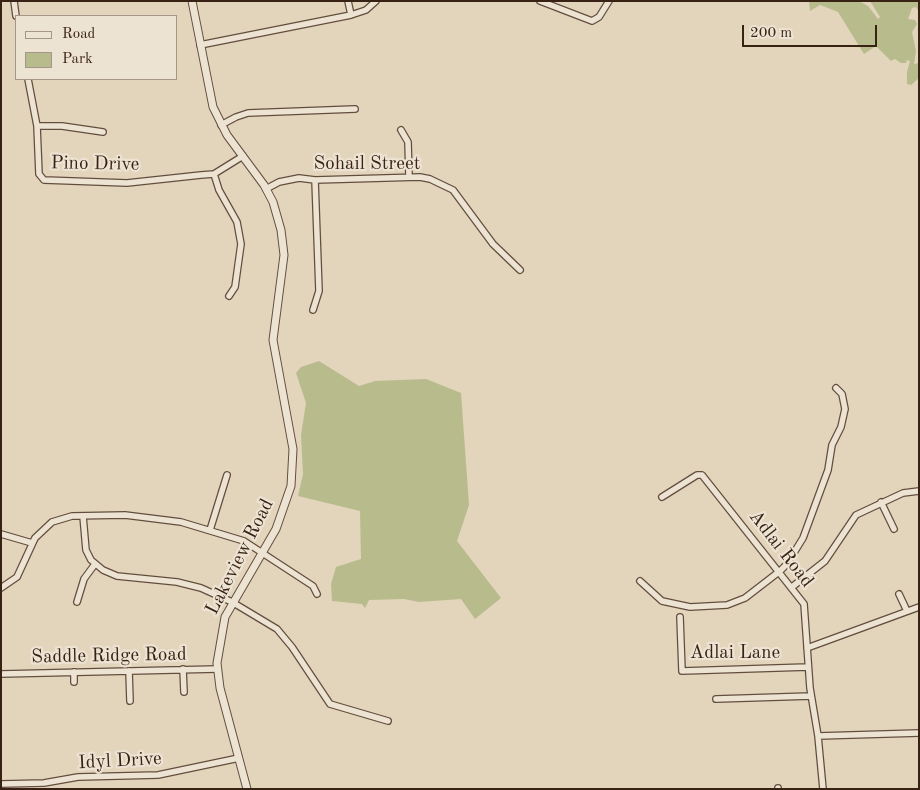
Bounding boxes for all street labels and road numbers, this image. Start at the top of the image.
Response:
street label: Pino Drive [50,152,140,176]
street label: Sohail Street [314,153,420,175]
street label: Lakeview Road [201,495,279,619]
street label: Adlai Road [744,506,818,592]
street label: Adlai Lane [690,642,780,664]
street label: Saddle Ridge Road [31,643,187,669]
street label: Idyl Drive [78,747,162,775]

